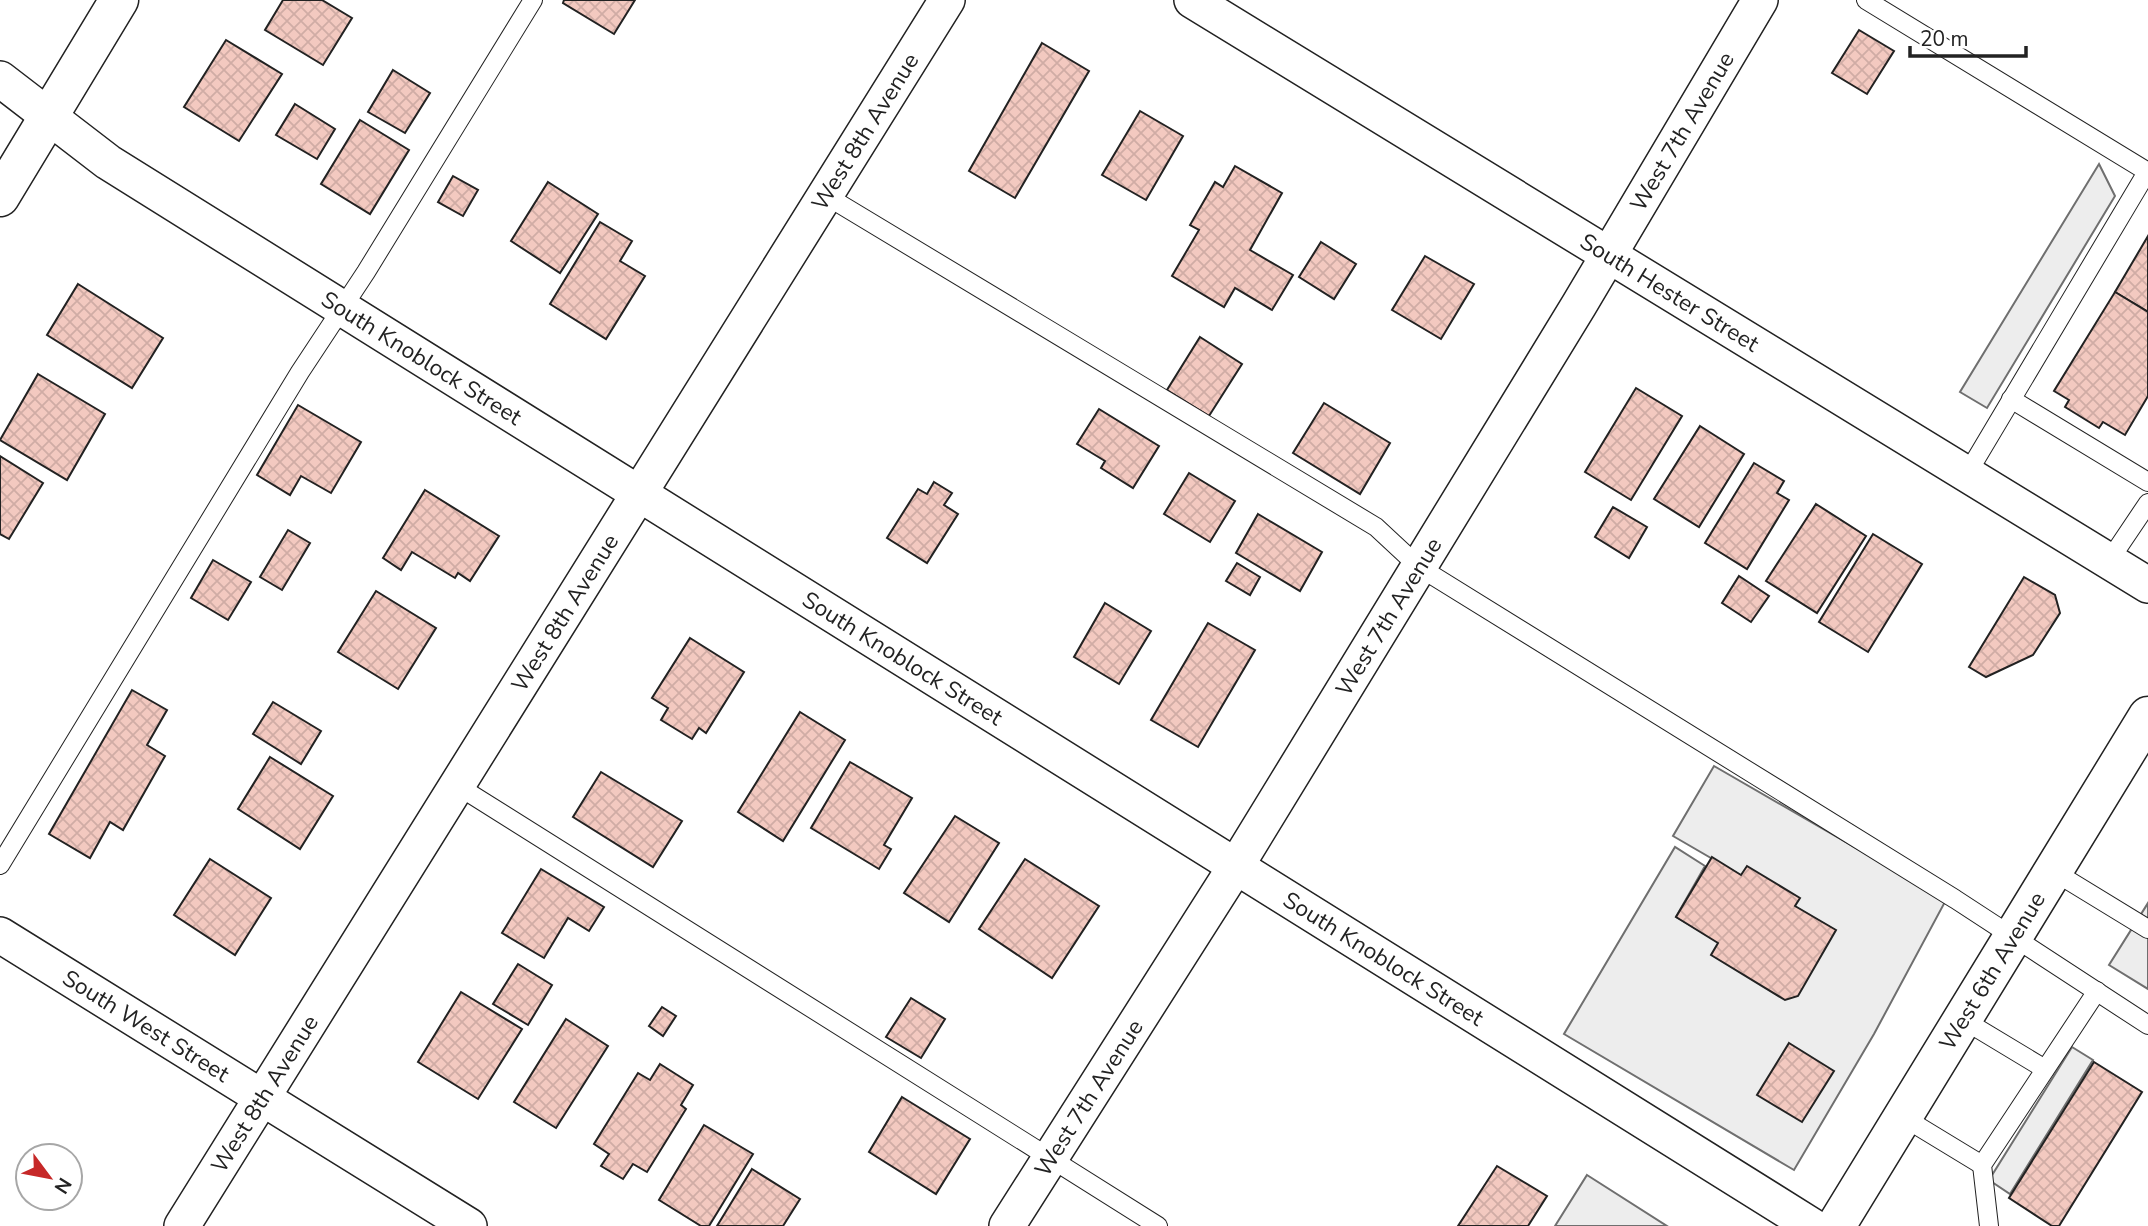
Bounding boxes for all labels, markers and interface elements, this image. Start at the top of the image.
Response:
scale bar [1910,14,2025,58]
text: 20 m [1920,25,1969,53]
street label: West 7th Avenue [1623,46,1741,217]
street label: West 8th Avenue [804,47,926,216]
street label: South Hester Street [1574,226,1766,359]
street label: South Knoblock Street [315,284,529,433]
street label: West 8th Avenue [504,528,626,697]
street label: West 7th Avenue [1328,532,1449,702]
street label: South Knoblock Street [796,584,1010,733]
street label: South Knoblock Street [1277,884,1491,1033]
street label: West 6th Avenue [1932,886,2052,1056]
street label: South West Street [57,962,236,1090]
street label: West 8th Avenue [204,1009,325,1178]
street label: West 7th Avenue [1027,1013,1150,1182]
north arrow [14,1142,84,1212]
text: N [48,1173,77,1198]

